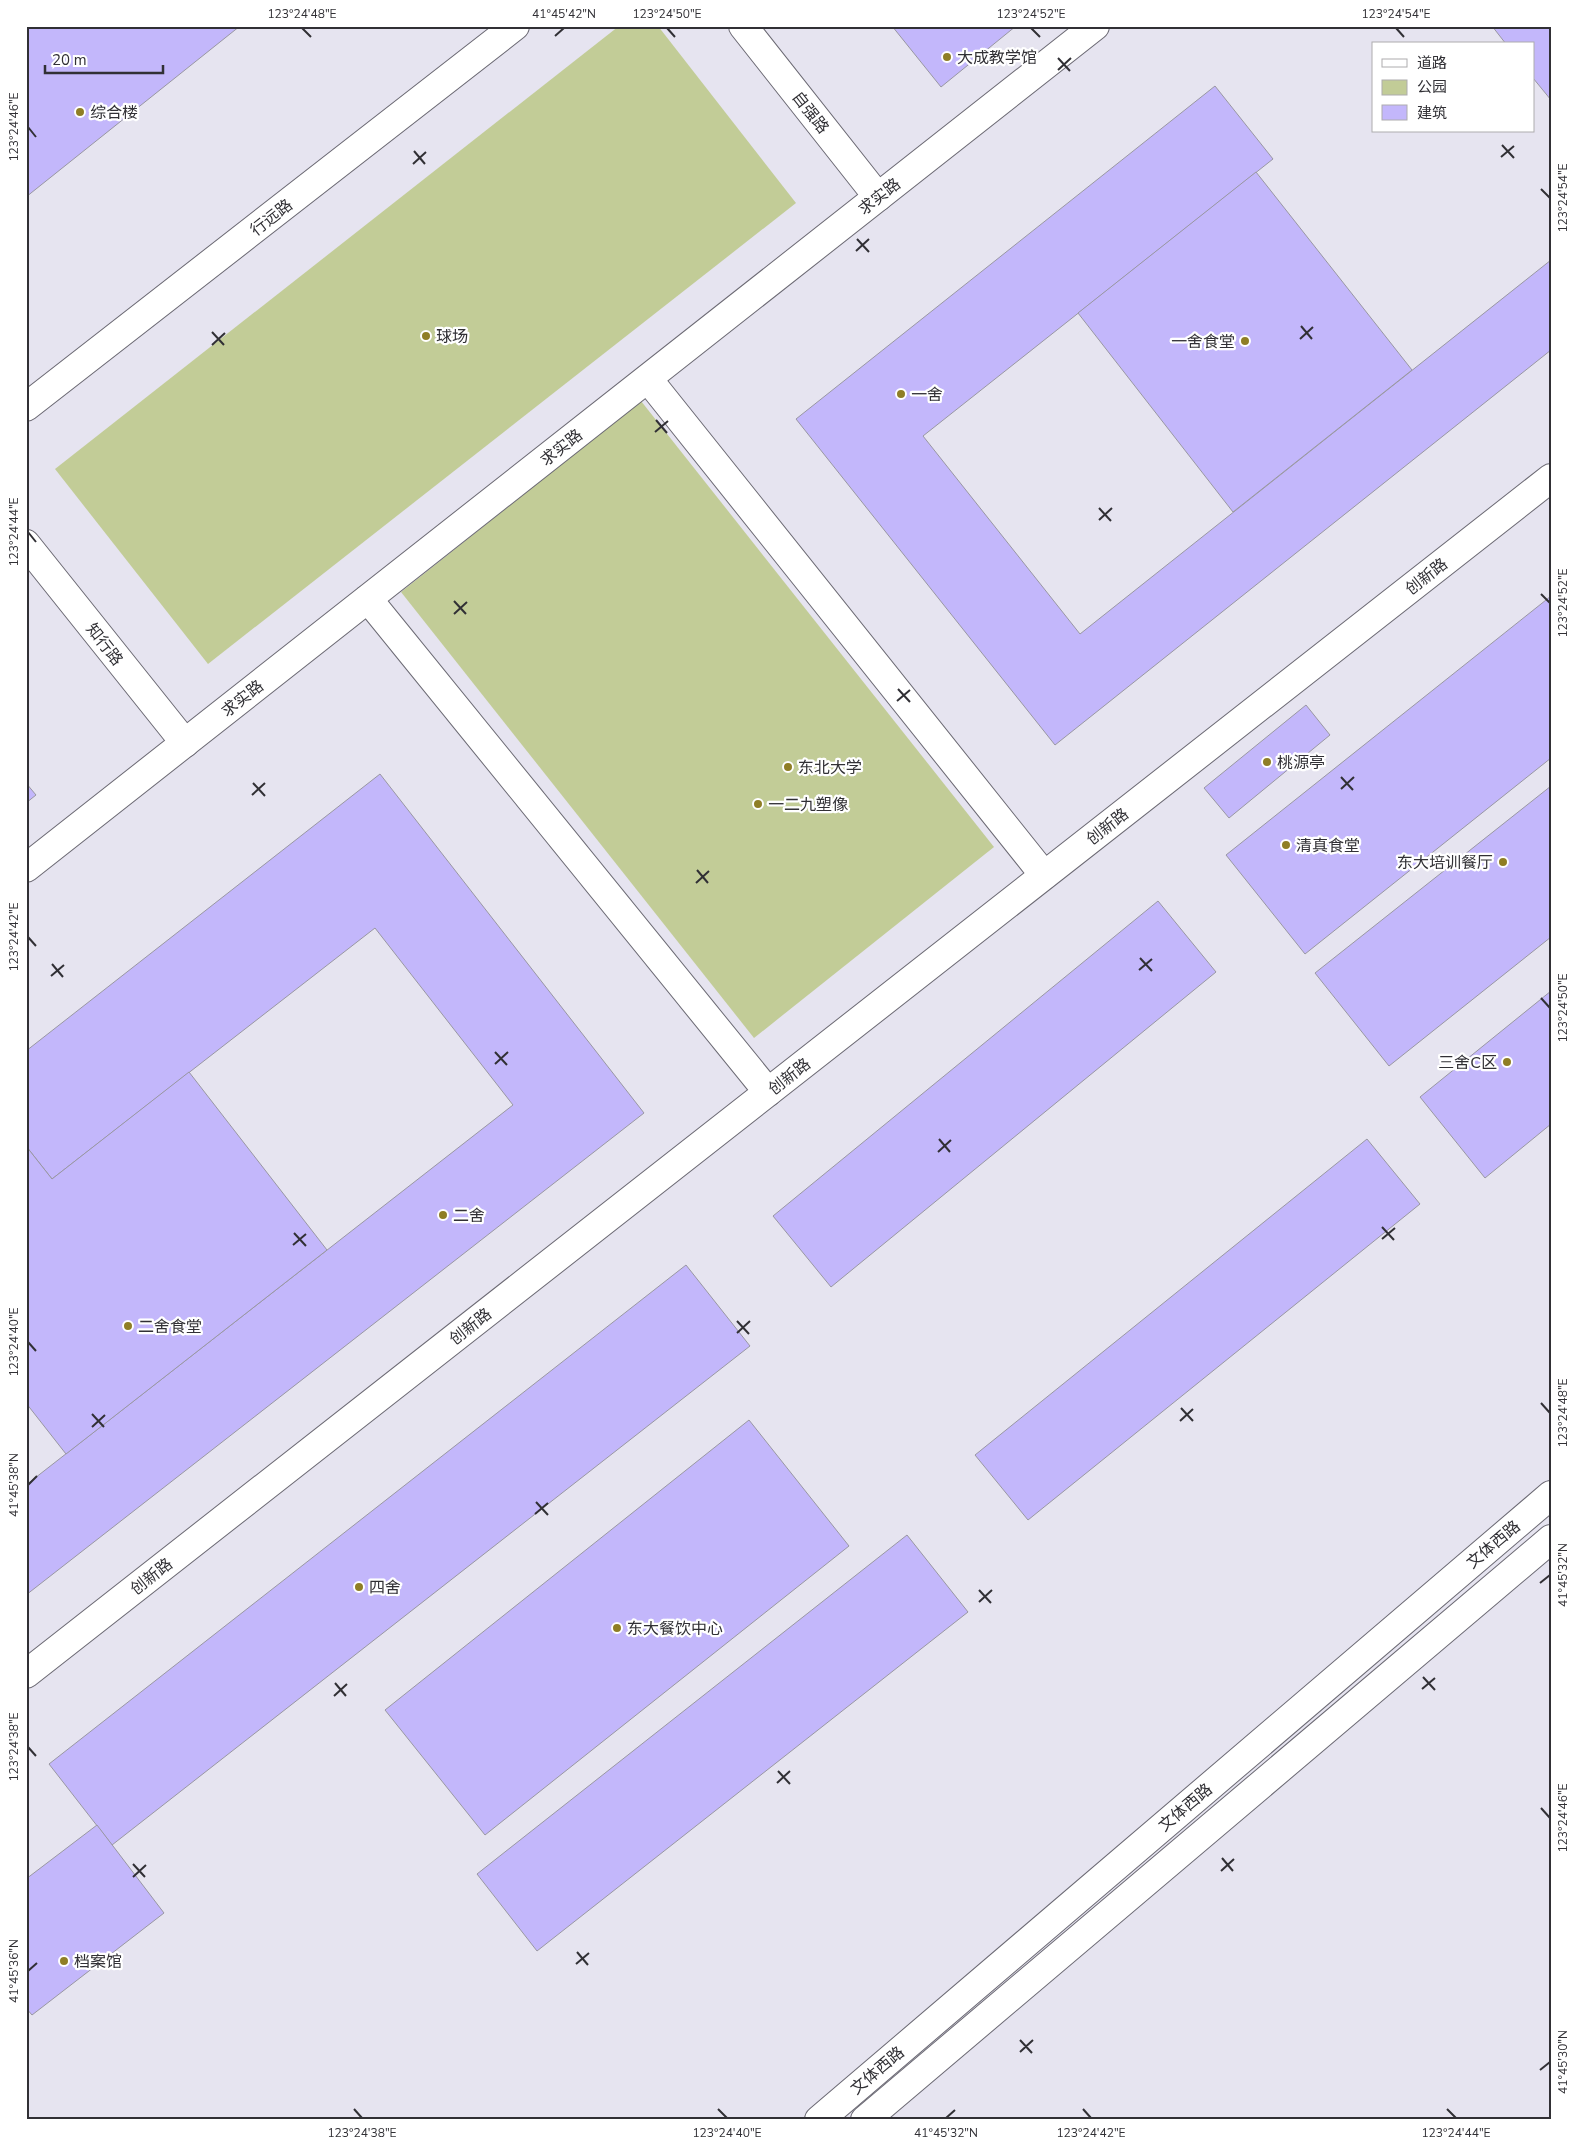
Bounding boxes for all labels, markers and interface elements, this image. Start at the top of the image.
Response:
text: 123°24'48"E [267,6,337,22]
text: 41°45'42"N [532,6,596,22]
text: 123°24'50"E [632,6,702,22]
text: 123°24'52"E [996,6,1066,22]
text: 123°24'54"E [1361,6,1431,22]
scale bar [45,42,162,74]
legend [1372,42,1534,132]
place label: 大成教学馆 [957,47,1037,69]
text: 20 m [52,50,87,70]
marker: 大成教学馆 [941,51,953,63]
text: 道路 [1417,53,1447,73]
text: 公园 [1417,77,1447,97]
street label: 自强路 [787,87,834,138]
text: 123°24'46"E [6,92,22,162]
place label: 综合楼 [90,102,138,124]
text: 建筑 [1417,103,1447,123]
marker: 综合楼 [74,106,86,118]
text: 123°24'54"E [1555,163,1571,233]
street label: 求实路 [854,173,905,220]
street label: 行远路 [246,194,297,241]
place label: 球场 [436,326,468,348]
marker: 球场 [420,330,432,342]
place label: 一舍食堂 [1171,331,1235,353]
marker: 一舍食堂 [1239,335,1251,347]
place label: 一舍 [911,384,943,406]
marker: 一舍 [895,388,907,400]
street label: 求实路 [536,424,587,471]
text: 123°24'44"E [6,497,22,567]
street label: 创新路 [1401,553,1452,600]
text: 123°24'52"E [1555,568,1571,638]
street label: 知行路 [81,619,128,670]
street label: 求实路 [217,675,268,722]
place label: 桃源亭 [1277,752,1325,774]
marker: 桃源亭 [1261,756,1273,768]
place label: 东北大学 [798,757,862,779]
marker: 东北大学 [782,761,794,773]
place label: 一二九塑像 [768,794,848,816]
marker: 一二九塑像 [752,798,764,810]
street label: 创新路 [1082,803,1133,850]
place label: 清真食堂 [1296,835,1360,857]
marker: 清真食堂 [1280,839,1292,851]
place label: 东大培训餐厅 [1397,852,1493,874]
marker: 东大培训餐厅 [1497,856,1509,868]
text: 123°24'42"E [6,902,22,972]
text: 123°24'50"E [1555,973,1571,1043]
place label: 三舍C区 [1438,1052,1497,1074]
street label: 创新路 [764,1053,815,1100]
marker: 三舍C区 [1501,1056,1513,1068]
place label: 二舍 [453,1205,485,1227]
marker: 二舍 [437,1209,449,1221]
street label: 创新路 [445,1303,496,1350]
text: 123°24'40"E [6,1307,22,1377]
place label: 二舍食堂 [138,1316,202,1338]
marker: 二舍食堂 [122,1320,134,1332]
text: 123°24'48"E [1555,1378,1571,1448]
text: 41°45'38"N [6,1453,22,1517]
street label: 文体西路 [1462,1516,1525,1574]
text: 41°45'32"N [1555,1543,1571,1607]
street label: 创新路 [126,1553,177,1600]
place label: 四舍 [369,1577,401,1599]
marker: 四舍 [353,1581,365,1593]
place label: 东大餐饮中心 [627,1618,723,1640]
marker: 东大餐饮中心 [611,1622,623,1634]
text: 123°24'38"E [6,1712,22,1782]
street label: 文体西路 [1154,1779,1217,1837]
text: 123°24'46"E [1555,1783,1571,1853]
text: 41°45'36"N [6,1939,22,2003]
place label: 档案馆 [74,1951,122,1973]
marker: 档案馆 [58,1955,70,1967]
text: 41°45'30"N [1555,2030,1571,2094]
street label: 文体西路 [846,2042,909,2100]
text: 123°24'38"E [327,2125,397,2141]
text: 123°24'40"E [692,2125,762,2141]
text: 41°45'32"N [914,2125,978,2141]
text: 123°24'42"E [1056,2125,1126,2141]
text: 123°24'44"E [1421,2125,1491,2141]

